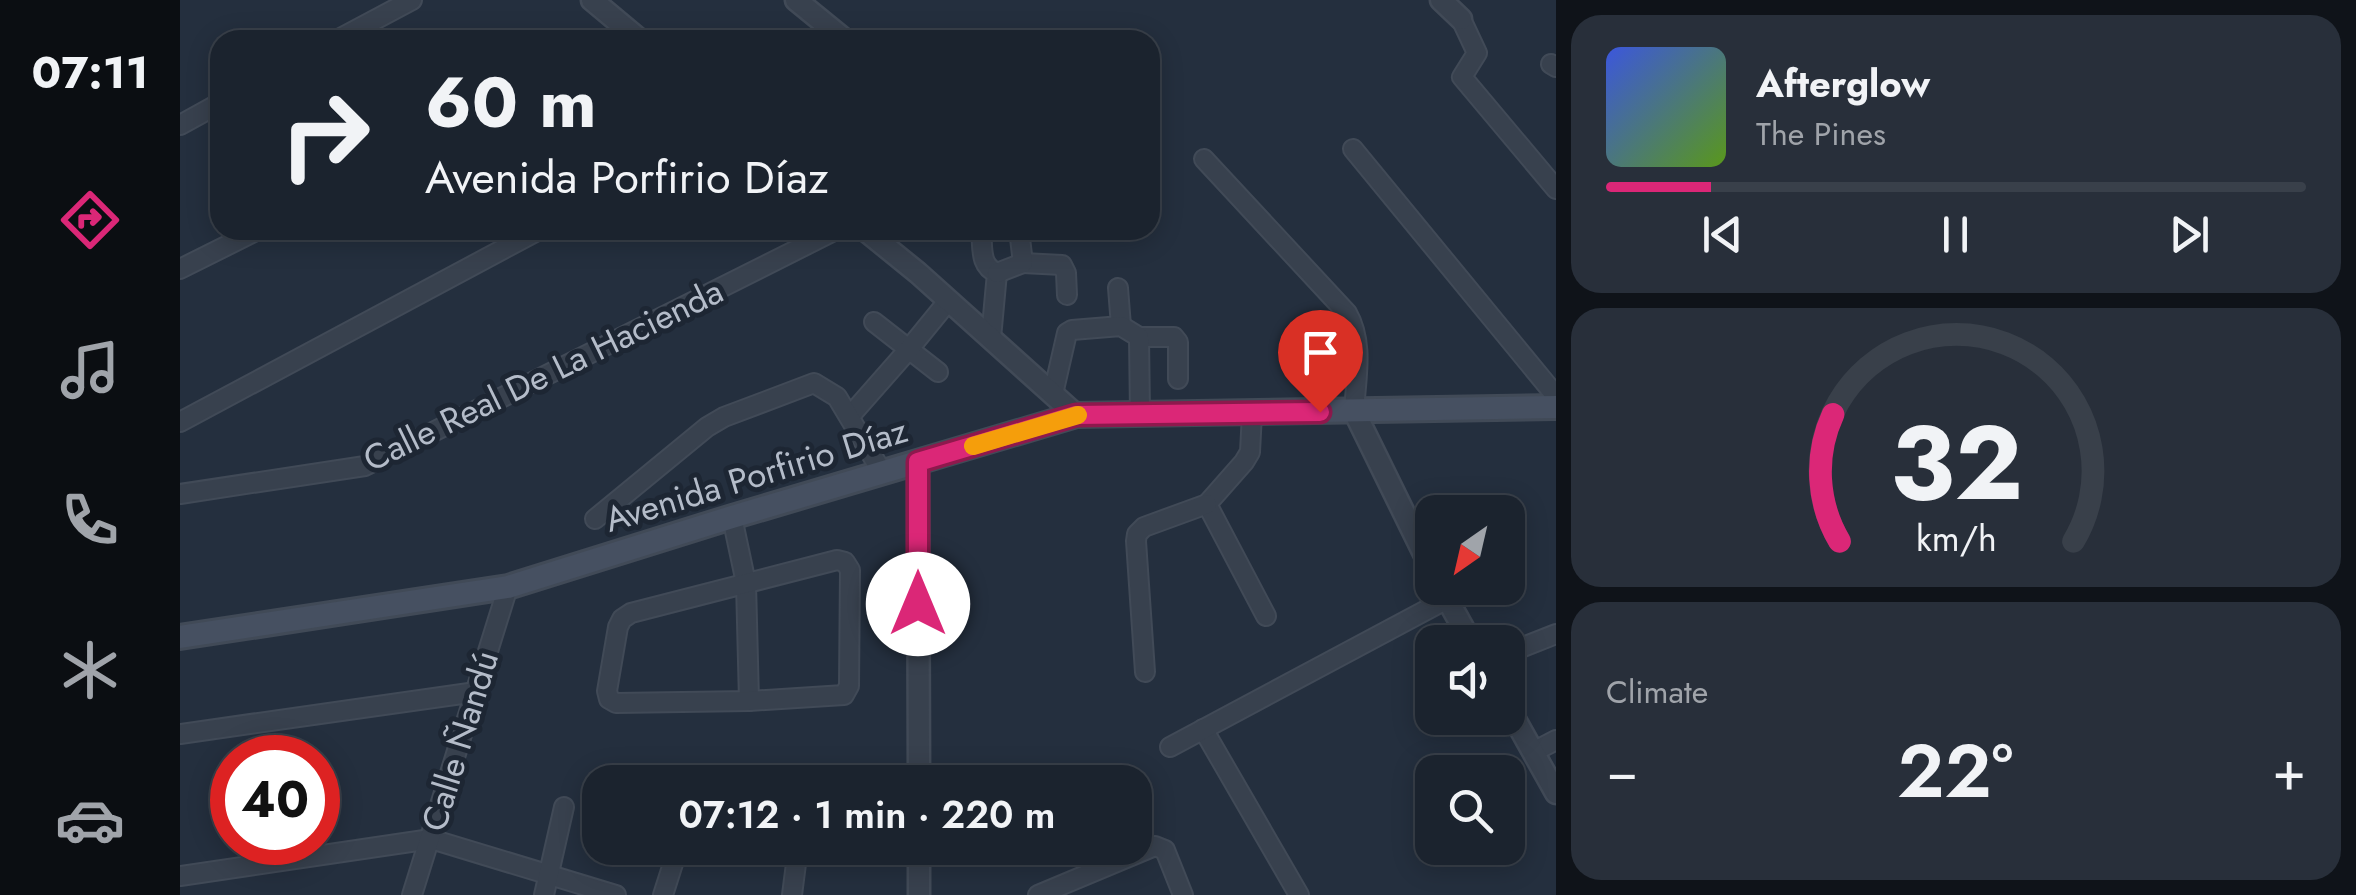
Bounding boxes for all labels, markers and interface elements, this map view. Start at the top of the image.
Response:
text: 07:11 [31,40,149,105]
text: 60 m [425,52,597,153]
text: Afterglow [1756,56,1930,111]
icon: right [260,70,390,200]
text: The Pines [1756,111,1886,157]
text: Avenida Porfirio Díaz [425,145,829,210]
icon: directions [55,185,125,255]
icon: previous [1695,207,1750,262]
icon: pause [1928,207,1983,262]
icon: next [2162,207,2217,262]
street label: Calle Real De La Hacienda [355,266,731,484]
pin [1278,310,1363,413]
icon: arrive [1293,325,1348,380]
icon: music [55,335,125,405]
text: 32 [1890,388,2022,538]
street label: Avenida Porfirio Díaz [599,405,913,545]
icon: phone [55,485,125,555]
north arrow [1415,495,1525,605]
map controls [1415,495,1525,865]
text: km/h [1916,513,1996,564]
position arrow [866,552,970,656]
button: sound [1415,625,1525,735]
icon: climate [55,635,125,705]
street label: Calle Ñandú [409,645,511,837]
text: Climate [1606,669,1708,715]
text: 22° [1897,717,2013,825]
text: − [1606,731,1638,811]
text: + [2272,731,2306,811]
speed limit sign: 40 [210,735,340,865]
button: search [1415,755,1525,865]
icon: car [55,785,125,855]
text: 07:12 · 1 min · 220 m [678,787,1056,842]

